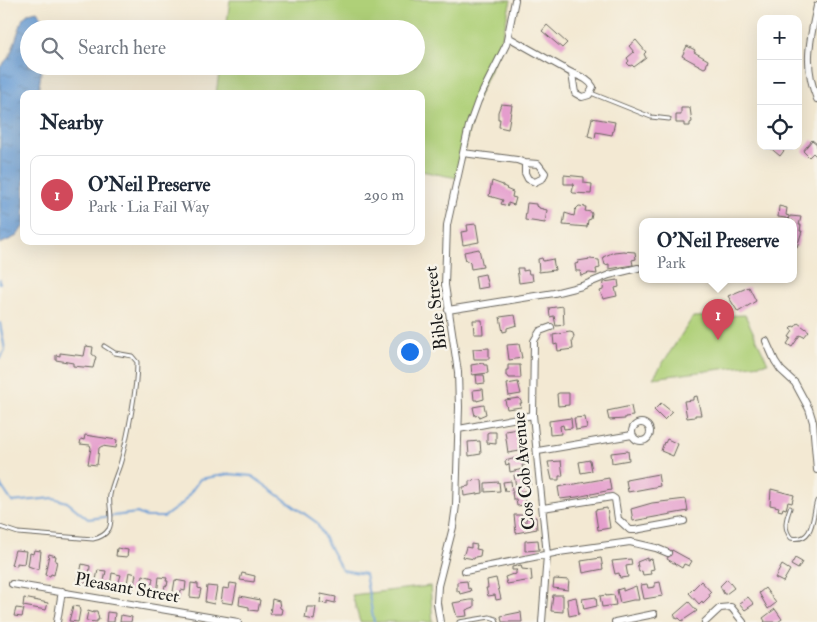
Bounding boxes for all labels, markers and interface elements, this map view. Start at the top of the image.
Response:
map controls [757,15,802,150]
button: + [757,15,802,60]
search box [20,20,425,75]
icon: search [38,34,66,62]
text: Search here [78,36,166,60]
button: − [757,60,802,105]
button: locate [757,105,802,150]
text: Nearby [40,109,103,136]
text: O'Neil Preserve [88,173,210,197]
text: 1 [54,185,60,205]
text: 290 m [364,185,404,205]
text: Park · Lia Fail Way [88,197,209,217]
popup [639,218,797,283]
text: O'Neil Preserve [657,229,779,253]
text: Park [657,253,686,273]
street label: Bible Street [419,265,453,351]
pin: 1 [702,299,734,340]
your location [397,339,423,365]
street label: Cos Cob Avenue [507,411,541,531]
street label: Pleasant Street [73,567,181,609]

